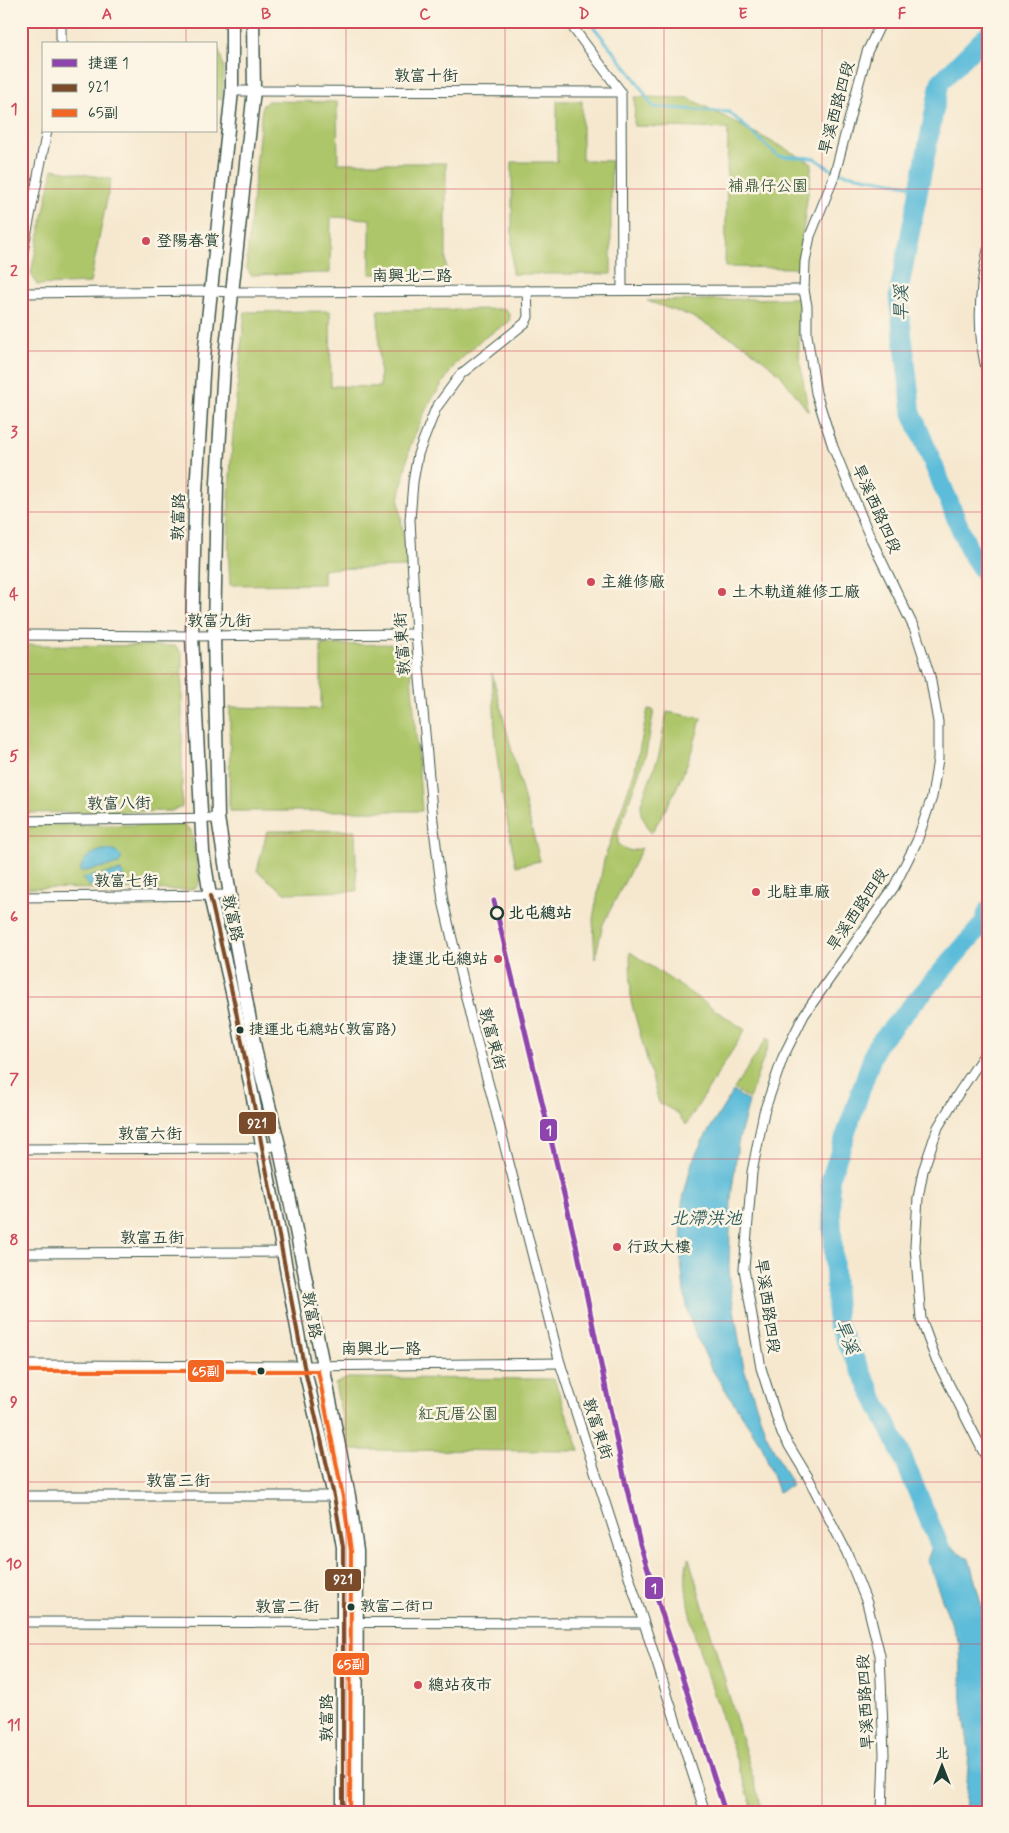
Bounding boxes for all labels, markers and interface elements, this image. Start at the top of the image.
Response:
text: A [102,4,112,25]
text: B [261,4,271,25]
text: C [419,4,431,25]
text: D [578,4,590,25]
text: E [738,4,748,25]
text: F [898,4,907,25]
legend [42,42,218,132]
text: 捷運 1 [88,54,129,74]
street label: 旱溪西路四段 [814,59,860,157]
street label: 敦富十街 [394,66,458,87]
text: 921 [88,78,109,98]
text: 1 [10,99,18,120]
text: 65副 [88,104,119,124]
park label: 補鼎仔公園 [728,176,808,197]
place label: 登陽春賞 [156,231,220,252]
marker: 登陽春賞 [140,235,152,247]
text: 2 [10,261,18,282]
street label: 南興北二路 [372,266,452,287]
water label: 旱溪 [890,284,914,321]
text: 3 [10,422,18,443]
street label: 旱溪西路四段 [847,461,905,557]
street label: 敦富路 [168,493,190,541]
place label: 主維修廠 [601,572,665,593]
marker: 主維修廠 [585,576,597,588]
place label: 土木軌道維修工廠 [732,582,860,603]
text: 4 [9,584,19,605]
marker: 土木軌道維修工廠 [716,586,728,598]
street label: 敦富九街 [187,611,251,632]
street label: 敦富東街 [390,611,416,677]
text: 5 [9,746,19,767]
street label: 敦富八街 [87,793,151,815]
street label: 旱溪西路四段 [822,864,894,956]
street label: 敦富七街 [94,871,158,892]
place label: 北駐車廠 [766,882,830,903]
marker: 北駐車廠 [750,886,762,898]
street label: 敦富路 [217,892,247,944]
place label: 北屯總站 [508,903,572,924]
marker: 北屯總站 [490,906,504,920]
text: 6 [10,907,18,928]
place label: 捷運北屯總站 [392,949,488,970]
marker: 捷運北屯總站 [492,953,504,965]
street label: 敦富東街 [474,1005,510,1073]
place label: 捷運北屯總站(敦富路) [249,1020,396,1040]
marker: 捷運北屯總站(敦富路) [235,1025,245,1035]
text: 7 [9,1069,19,1090]
line badge: 921 [238,1111,277,1135]
text: 921 [247,1115,267,1133]
line badge: 1 [539,1118,558,1142]
text: 1 [546,1122,552,1140]
street label: 敦富六街 [118,1124,182,1145]
water label: 北滯洪池 [670,1207,743,1231]
street label: 敦富五街 [120,1228,184,1249]
text: 8 [9,1230,19,1251]
place label: 行政大樓 [627,1237,691,1258]
marker: 行政大樓 [611,1241,623,1253]
street label: 旱溪西路四段 [750,1257,784,1355]
street label: 敦富路 [296,1290,326,1340]
water label: 旱溪 [828,1316,864,1359]
street label: 南興北一路 [341,1339,421,1360]
line badge: 65副 [187,1359,225,1383]
text: 65副 [192,1363,220,1381]
unlabelled marker [256,1366,266,1376]
text: 9 [10,1392,18,1413]
street label: 敦富東街 [577,1395,617,1463]
park label: 紅瓦厝公園 [418,1404,498,1425]
street label: 敦富三街 [146,1471,210,1492]
text: 10 [6,1554,22,1575]
line badge: 921 [324,1568,362,1592]
text: 921 [333,1571,353,1589]
line badge: 1 [644,1576,664,1600]
text: 1 [651,1580,657,1598]
street label: 敦富二街 [255,1597,319,1618]
place label: 敦富二街口 [360,1597,435,1617]
marker: 敦富二街口 [346,1602,356,1612]
line badge: 65副 [332,1652,370,1676]
street label: 旱溪西路四段 [853,1654,879,1750]
text: 65副 [337,1656,365,1674]
place label: 總站夜市 [428,1675,492,1696]
marker: 總站夜市 [412,1679,424,1691]
street label: 敦富路 [317,1694,338,1742]
text: 11 [7,1715,21,1736]
north arrow [916,1740,966,1790]
text: 北 [935,1745,949,1763]

